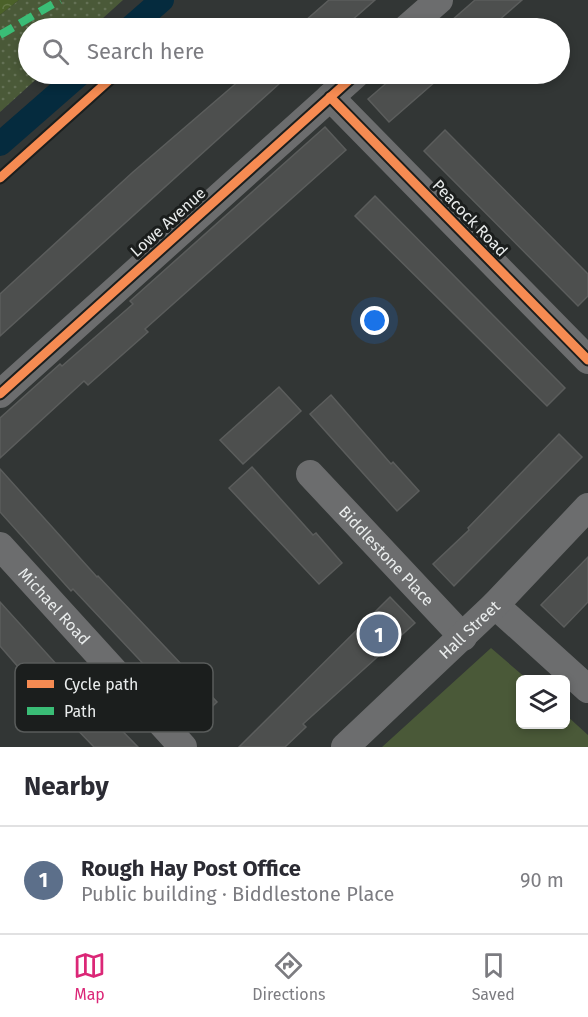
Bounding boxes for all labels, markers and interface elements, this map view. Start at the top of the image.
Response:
search box [18,18,570,84]
icon: search [39,35,72,68]
text: Search here [87,38,205,65]
street label: Peacock Road [429,176,511,260]
street label: Lowe Avenue [127,183,209,261]
your location [360,306,389,335]
street label: Biddlestone Place [335,502,438,610]
street label: Michael Road [15,564,94,648]
street label: Hall Street [435,596,504,663]
pin: 1 [360,612,398,656]
legend [15,663,213,732]
text: Cycle path [64,675,138,694]
map controls [516,675,570,729]
button: layers [516,675,570,729]
text: Path [64,702,96,721]
text: Nearby [24,771,109,802]
text: Rough Hay Post Office [81,855,301,882]
text: 1 [39,868,48,892]
text: 90 m [520,868,564,892]
text: Public building · Biddlestone Place [81,882,394,906]
tab: Map [73,949,106,1004]
tab: Directions [252,949,326,1004]
tab: Saved [472,949,515,1004]

